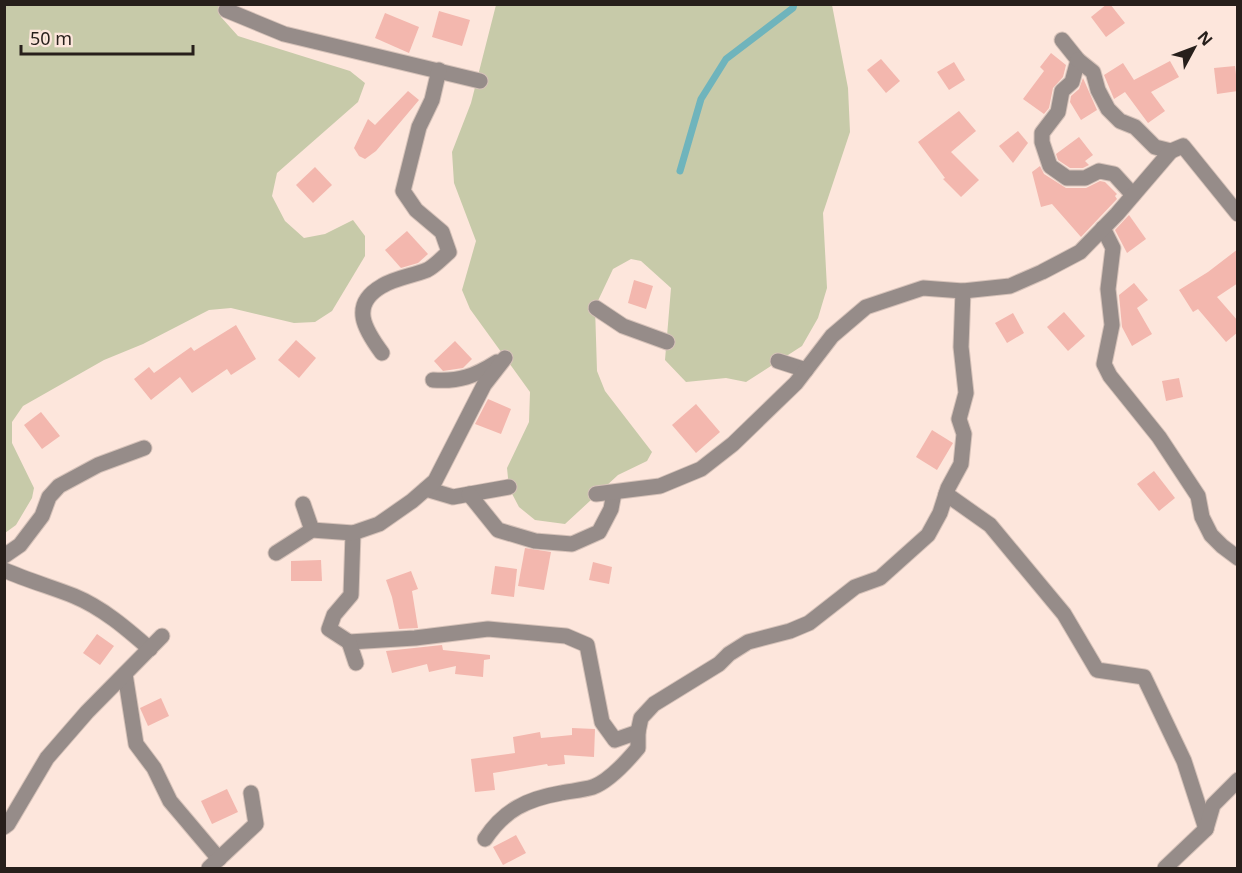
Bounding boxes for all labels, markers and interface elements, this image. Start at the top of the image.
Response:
scale bar [21,18,194,56]
north arrow [1164,18,1224,78]
text: 50 m [30,26,72,50]
text: N [1193,26,1218,50]

